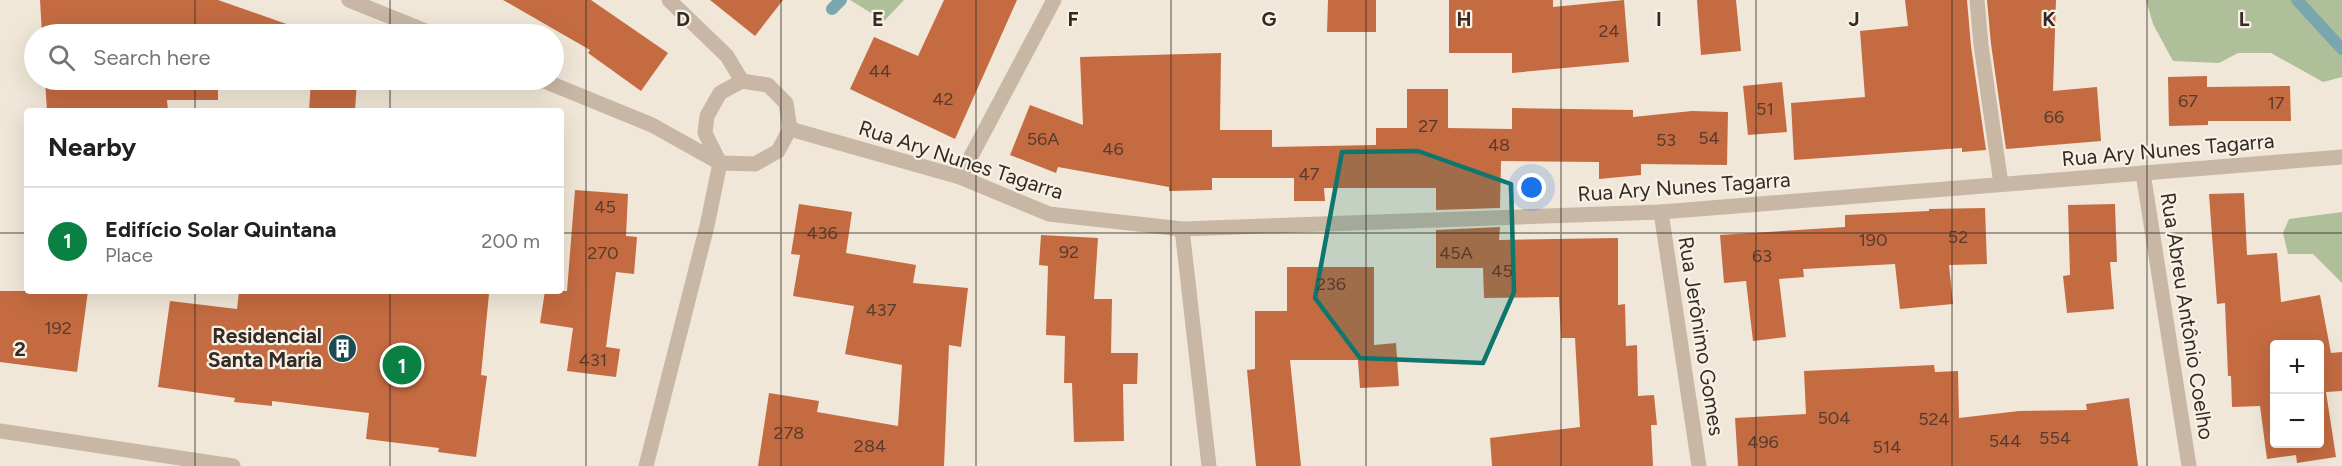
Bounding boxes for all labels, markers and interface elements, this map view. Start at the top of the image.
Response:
text: D [676,7,690,31]
text: E [872,7,884,31]
text: F [1067,7,1079,31]
text: G [1262,7,1277,31]
text: H [1457,7,1472,31]
text: I [1656,7,1662,31]
text: J [1848,7,1860,31]
text: K [2042,7,2056,31]
text: L [2239,7,2250,31]
house number: 24 [1598,20,1620,42]
search box [24,24,564,90]
icon: search [45,41,78,74]
text: Search here [93,44,211,71]
house number: 44 [869,60,891,82]
house number: 42 [932,88,954,110]
house number: 67 [2178,90,2198,112]
house number: 17 [2267,92,2285,114]
house number: 51 [1756,98,1774,120]
house number: 66 [2044,106,2064,128]
street label: Rua Ary Nunes Tagarra [856,115,1066,204]
house number: 27 [1418,115,1438,137]
house number: 54 [1698,127,1720,149]
house number: 56A [1027,128,1059,150]
street label: Rua Ary Nunes Tagarra [2061,128,2275,171]
house number: 53 [1656,129,1676,151]
text: Nearby [48,131,136,163]
house number: 48 [1488,134,1510,156]
house number: 46 [1102,138,1124,160]
house number: 47 [1299,163,1320,185]
street label: Rua Ary Nunes Tagarra [1577,167,1791,206]
your location [1517,173,1546,202]
street label: Rua Abreu Antônio Coelho [2156,190,2219,441]
house number: 45 [594,196,616,218]
text: Edifício Solar Quintana [105,216,337,243]
house number: 436 [806,222,838,244]
house number: 52 [1948,226,1968,248]
text: 1 [63,229,72,253]
text: 200 m [481,229,540,253]
house number: 190 [1858,229,1888,251]
street label: Rua Jerônimo Gomes [1673,234,1730,437]
house number: 92 [1059,241,1079,263]
house number: 270 [587,242,619,264]
house number: 45A [1439,242,1473,264]
text: Place [105,243,153,267]
house number: 63 [1752,245,1772,267]
house number: 45 [1491,260,1513,282]
house number: 236 [1316,273,1346,295]
house number: 437 [866,299,897,321]
house number: 192 [44,317,72,339]
place label: Residencial Santa Maria [208,323,322,372]
building icon: Residencial Santa Maria [327,332,359,364]
text: 2 [14,337,26,361]
map controls [2270,340,2324,448]
button: + [2270,340,2324,394]
pin: 1 [382,342,422,388]
house number: 431 [579,349,607,371]
button: − [2270,394,2324,448]
house number: 504 [1817,407,1851,429]
house number: 524 [1918,408,1950,430]
house number: 278 [774,422,804,444]
house number: 554 [2039,427,2071,449]
house number: 544 [1989,430,2021,452]
house number: 496 [1747,431,1779,453]
house number: 284 [854,435,886,457]
house number: 514 [1873,436,1901,458]

